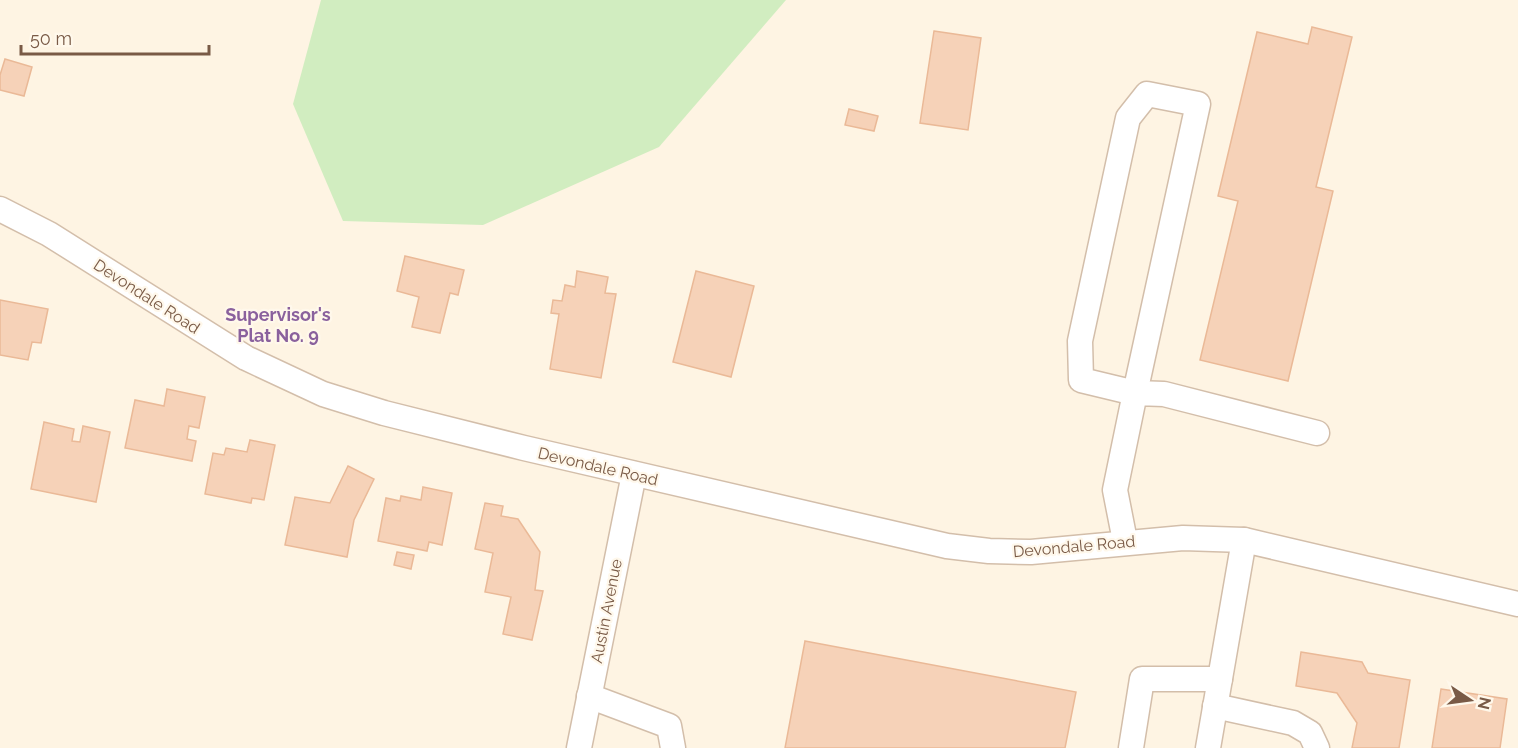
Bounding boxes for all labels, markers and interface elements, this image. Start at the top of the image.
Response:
scale bar [21,18,208,56]
text: 50 m [30,28,72,49]
street label: Devondale Road [90,255,203,338]
district label: Supervisor's Plat No. 9 [225,304,331,346]
street label: Devondale Road [536,443,660,490]
street label: Devondale Road [1012,532,1136,561]
street label: Austin Avenue [587,557,626,665]
north arrow [1440,670,1500,730]
text: N [1473,695,1495,711]

